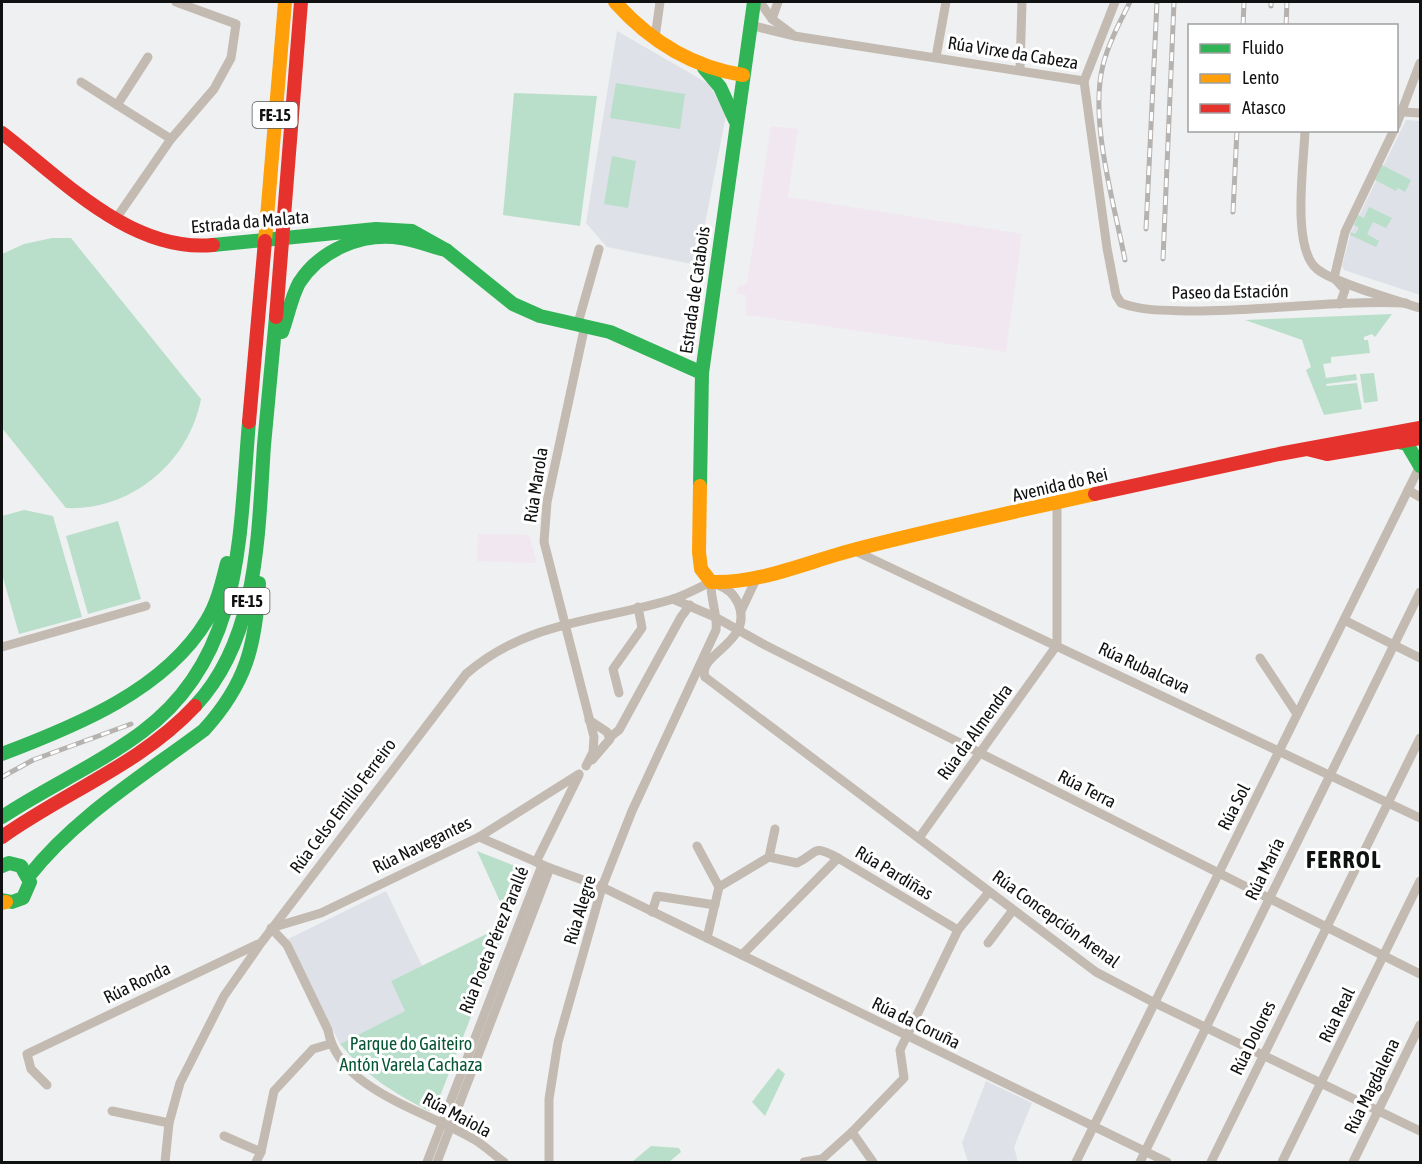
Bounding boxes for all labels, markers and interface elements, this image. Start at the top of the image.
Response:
legend [1188,24,1398,132]
street label: Rúa Virxe da Cabeza [946,32,1080,73]
text: Fluido [1242,37,1284,58]
text: Lento [1242,67,1279,88]
text: Atasco [1242,97,1286,118]
road number: FE-15 [252,102,298,128]
street label: Estrada da Malata [190,206,310,237]
street label: Estrada de Catabois [675,225,714,355]
street label: Paseo da Estación [1171,280,1289,303]
street label: Rúa Marola [519,446,552,524]
street label: Avenida do Rei [1010,463,1110,506]
road number: FE-15 [224,588,270,614]
street label: Rúa Rubalcava [1095,637,1193,698]
street label: Rúa da Almendra [933,680,1016,784]
street label: Rúa Celso Emilio Ferreiro [285,734,400,877]
street label: Rúa Terra [1055,765,1120,812]
street label: Rúa Sol [1213,780,1254,834]
street label: Rúa Navegantes [369,812,474,877]
street label: Rúa María [1240,834,1289,903]
street label: Rúa Pardiñas [852,841,937,904]
district label: FERROL [1306,846,1382,873]
street label: Rúa Poeta Pérez Parallé [454,863,533,1016]
street label: Rúa Concepción Arenal [989,865,1124,972]
street label: Rúa Alegre [559,873,600,947]
street label: Rúa Ronda [100,957,174,1008]
street label: Rúa Real [1314,984,1359,1046]
street label: Rúa da Coruña [869,992,964,1053]
street label: Rúa Dolores [1226,997,1280,1078]
park label: Parque do Gaiteiro Antón Varela Cachaza [339,1033,483,1075]
street label: Rúa Magdalena [1340,1035,1404,1137]
street label: Rúa Maiola [419,1088,495,1141]

